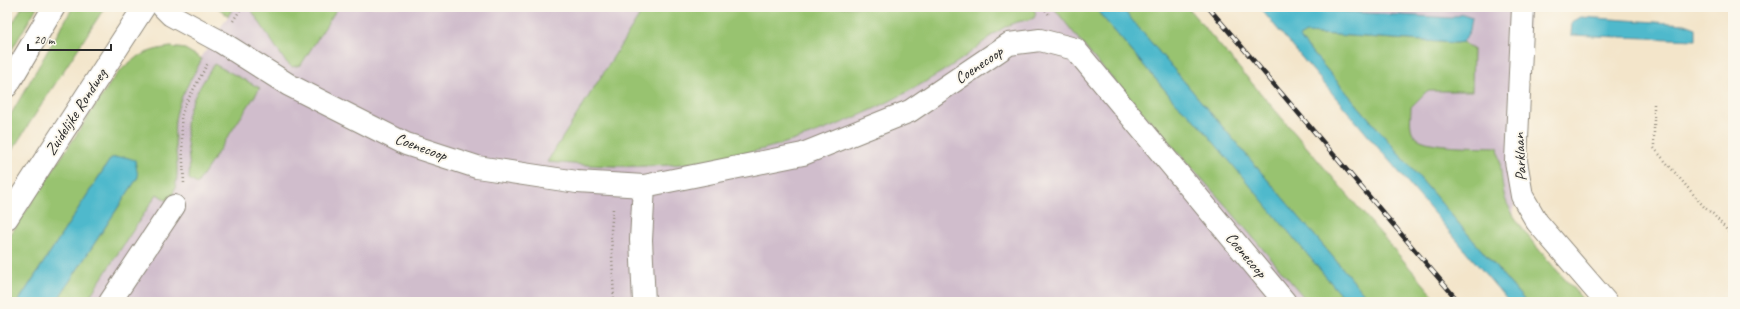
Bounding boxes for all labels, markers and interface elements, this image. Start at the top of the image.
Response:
scale bar [28,26,111,52]
text: 20 m [34,32,56,48]
street label: Coenecoop [951,41,1008,88]
street label: Zuidelijke Rondweg [41,64,112,159]
street label: Coenecoop [392,128,451,166]
street label: Parklaan [1509,132,1531,182]
street label: Coenecoop [1221,228,1272,283]

